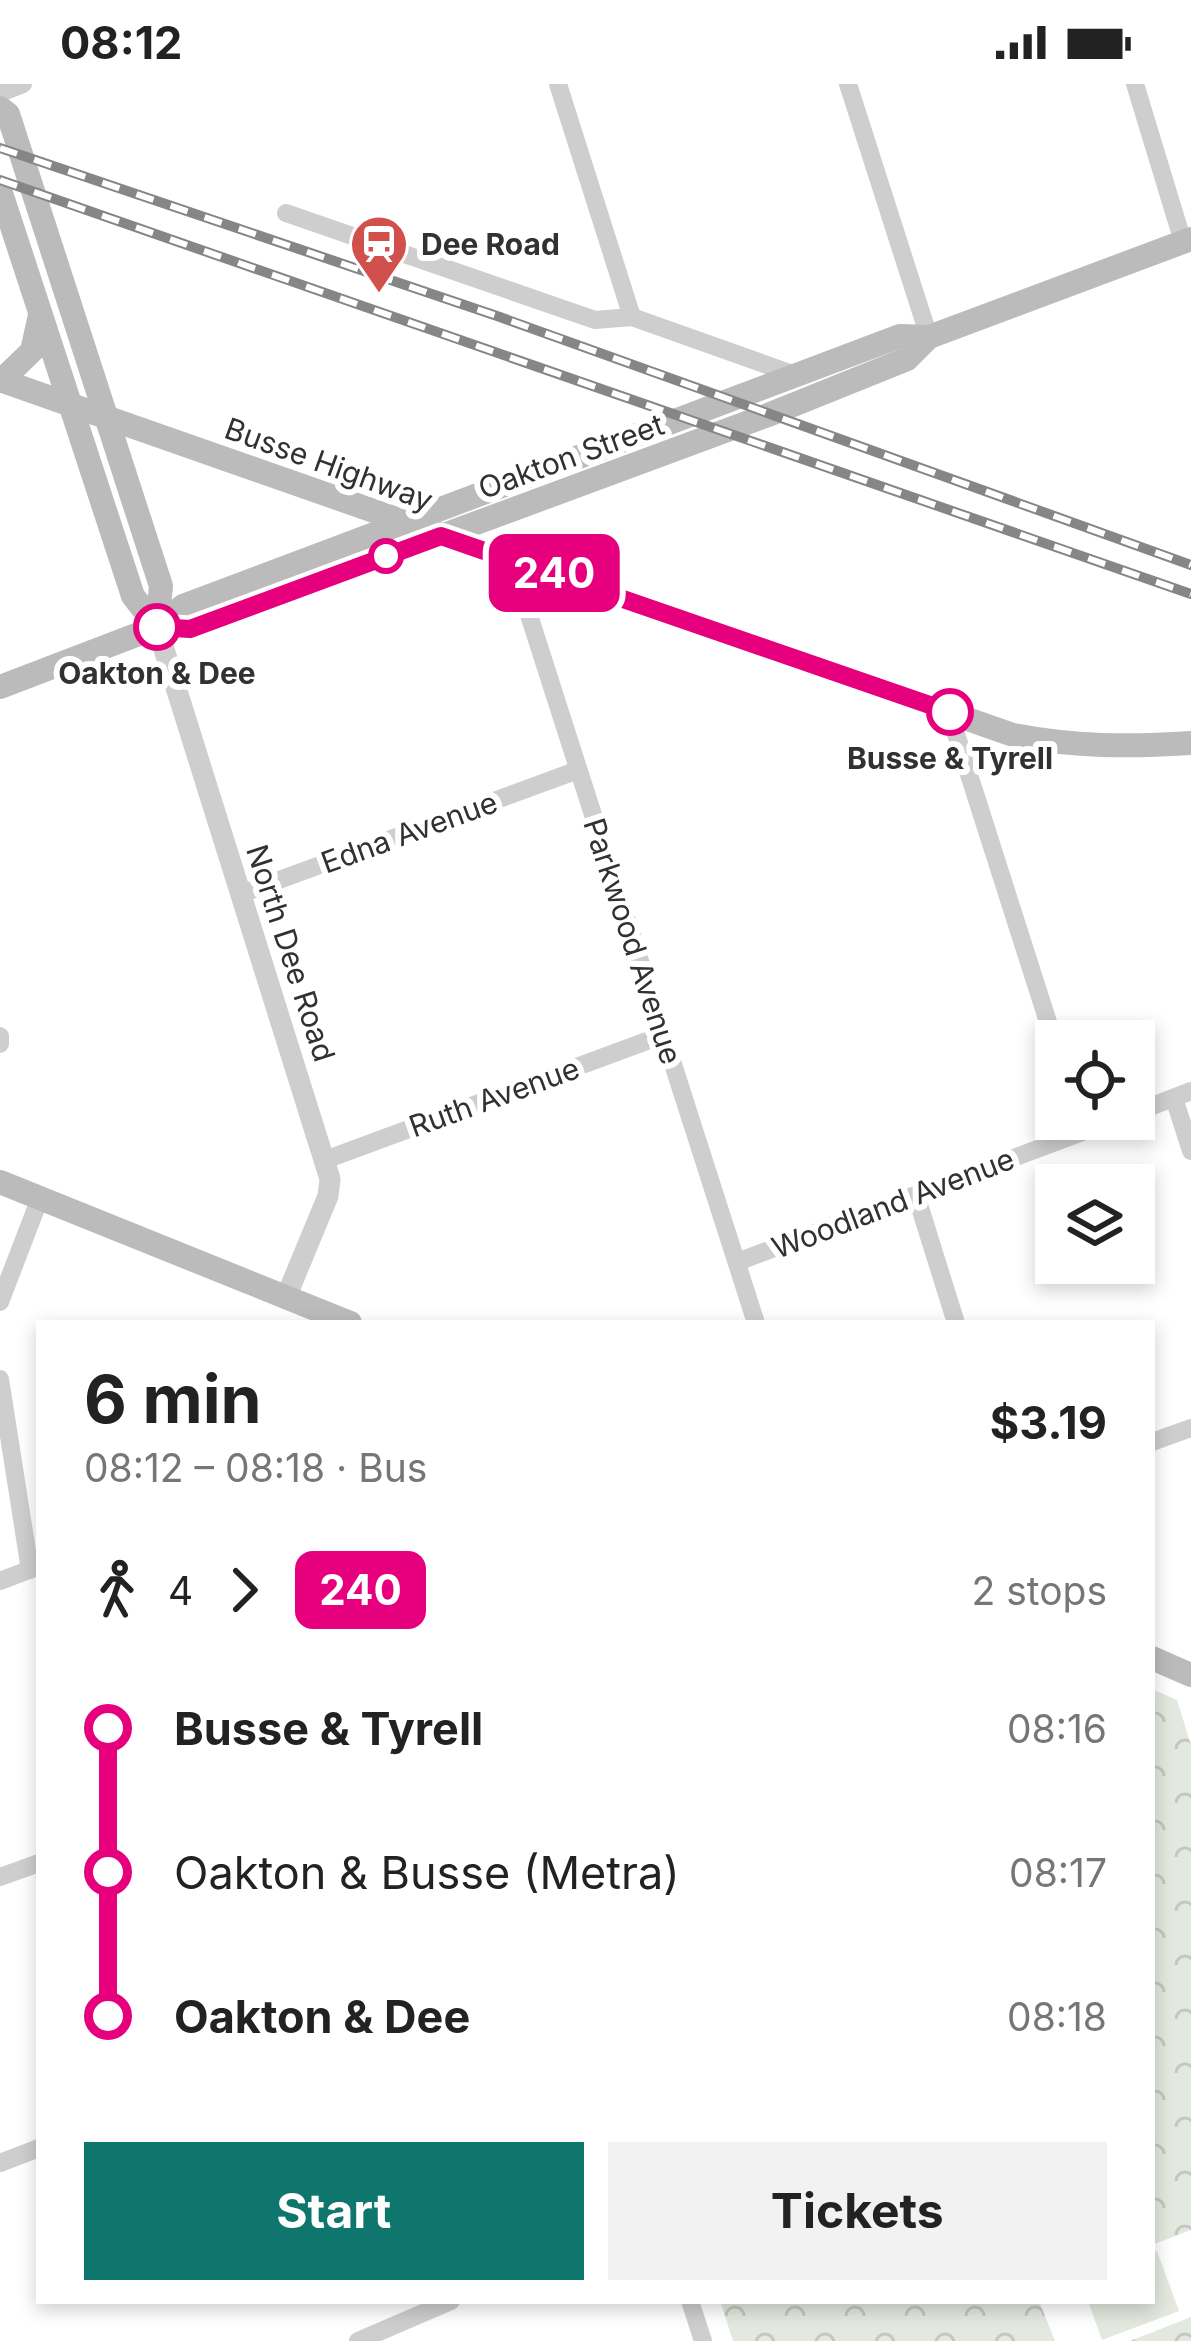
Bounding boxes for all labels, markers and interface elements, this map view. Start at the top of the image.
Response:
text: 08:12 [60,15,182,70]
station icon: Dee Road [348,213,410,295]
place label: Dee Road [421,226,560,262]
street label: Oakton Street [473,406,669,506]
street label: Busse Highway [220,410,438,518]
line badge: 240 [485,534,623,612]
unlabelled marker [370,540,402,572]
text: 240 [513,547,595,598]
marker: Oakton & Dee [135,605,179,649]
place label: Oakton & Dee [58,655,256,691]
marker: Busse & Tyrell [928,690,972,734]
place label: Busse & Tyrell [847,740,1053,776]
street label: Edna Avenue [316,783,502,881]
street label: Parkwood Avenue [576,814,690,1068]
street label: North Dee Road [239,840,343,1066]
map controls [1035,1020,1155,1284]
button: locate [1035,1020,1155,1140]
street label: Ruth Avenue [404,1050,584,1144]
street label: Woodland Avenue [767,1140,1019,1266]
button: layers [1035,1164,1155,1284]
text: 6 min [84,1359,262,1439]
text: $3.19 [990,1395,1107,1450]
text: 08:12 – 08:18 · Bus [84,1444,427,1491]
icon: walk [84,1557,150,1623]
icon: forward [211,1557,277,1623]
text: 240 [319,1564,402,1615]
text: 4 [168,1567,193,1614]
text: 2 stops [971,1567,1107,1614]
text: Busse & Tyrell [174,1701,483,1756]
text: 08:16 [1007,1705,1107,1752]
text: Oakton & Busse (Metra) [174,1845,680,1900]
text: 08:17 [1009,1849,1107,1896]
text: Oakton & Dee [174,1989,470,2044]
text: 08:18 [1007,1993,1107,2040]
button: Start [84,2142,584,2280]
button: Tickets [608,2142,1107,2280]

